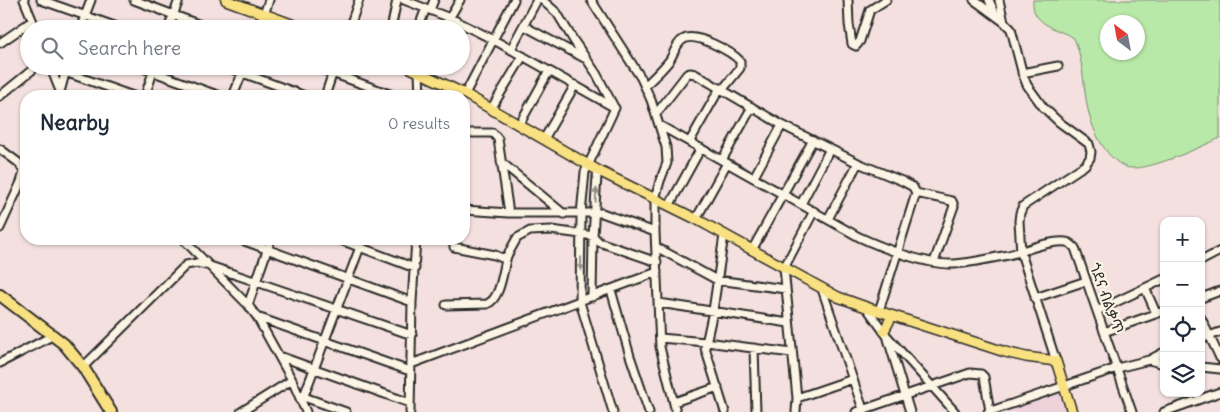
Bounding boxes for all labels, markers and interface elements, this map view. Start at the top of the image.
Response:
north arrow [1100,15,1145,60]
search box [20,20,470,75]
icon: search [38,34,66,62]
text: Search here [78,36,181,60]
text: Nearby [40,109,110,136]
text: 0 results [388,113,450,133]
one-way arrow [592,187,600,203]
map controls [1160,217,1205,397]
button: + [1160,217,1205,262]
one-way arrow [576,256,584,272]
street label: ጎደና ብልቃጥ [1085,260,1129,336]
button: − [1160,262,1205,307]
button: locate [1160,307,1205,352]
button: layers [1160,352,1205,397]

